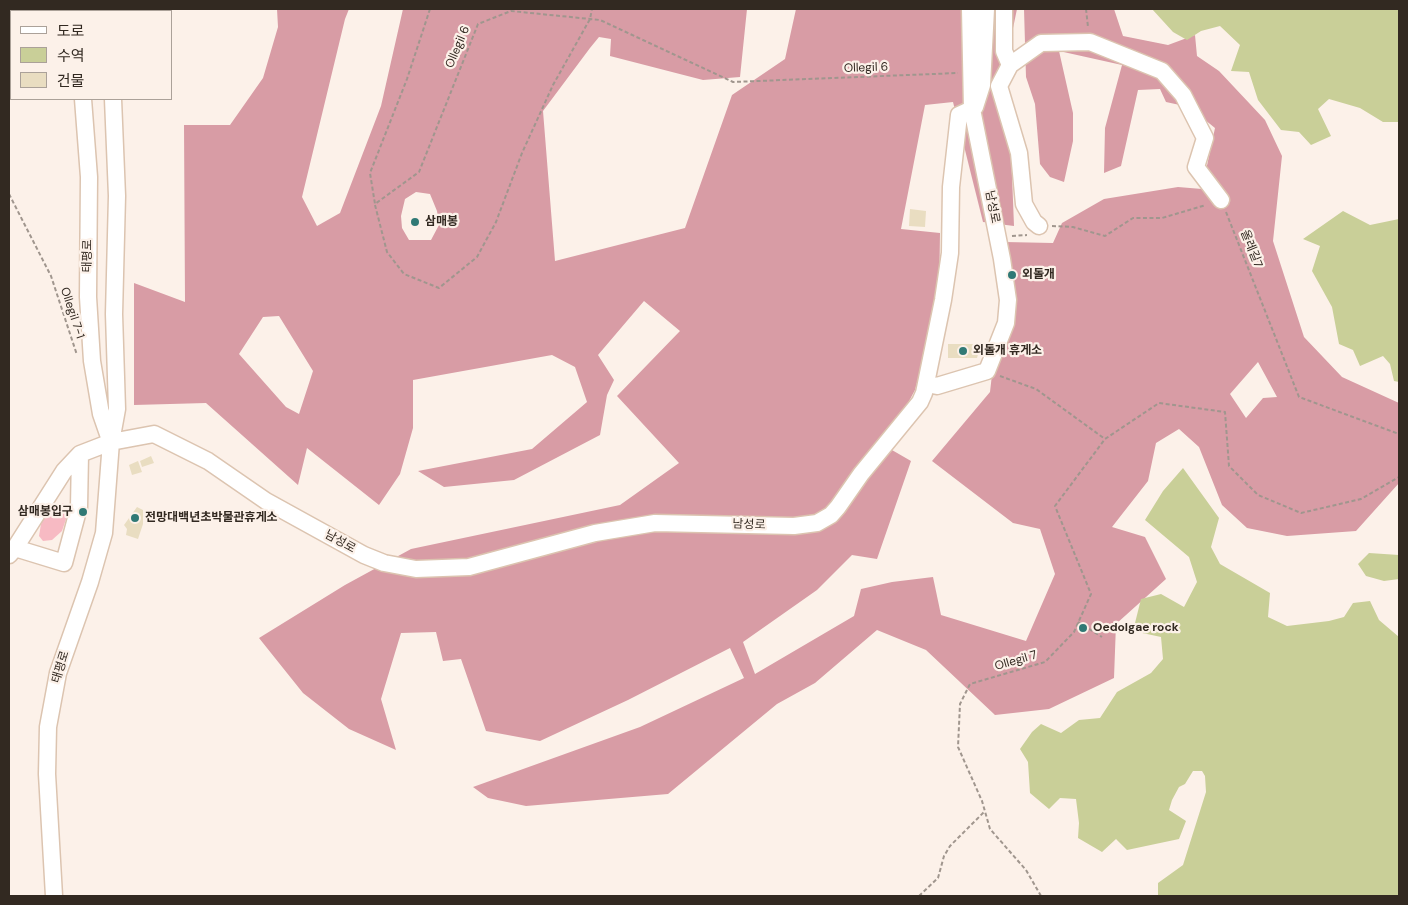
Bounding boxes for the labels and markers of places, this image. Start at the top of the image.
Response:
place label: 삼매봉 [425,215,458,229]
marker: 삼매봉 [409,216,421,228]
place label: 외돌개 [1022,268,1055,282]
marker: 외돌개 [1006,269,1018,281]
place label: 외돌개 휴게소 [973,344,1042,358]
marker: 외돌개 휴게소 [957,345,969,357]
place label: 삼매봉입구 [18,505,73,519]
marker: 삼매봉입구 [77,506,89,518]
place label: 전망대백년초박물관휴게소 [145,511,277,525]
marker: 전망대백년초박물관휴게소 [129,512,141,524]
place label: Oedolgae rock [1093,621,1179,635]
marker: Oedolgae rock [1077,622,1089,634]

